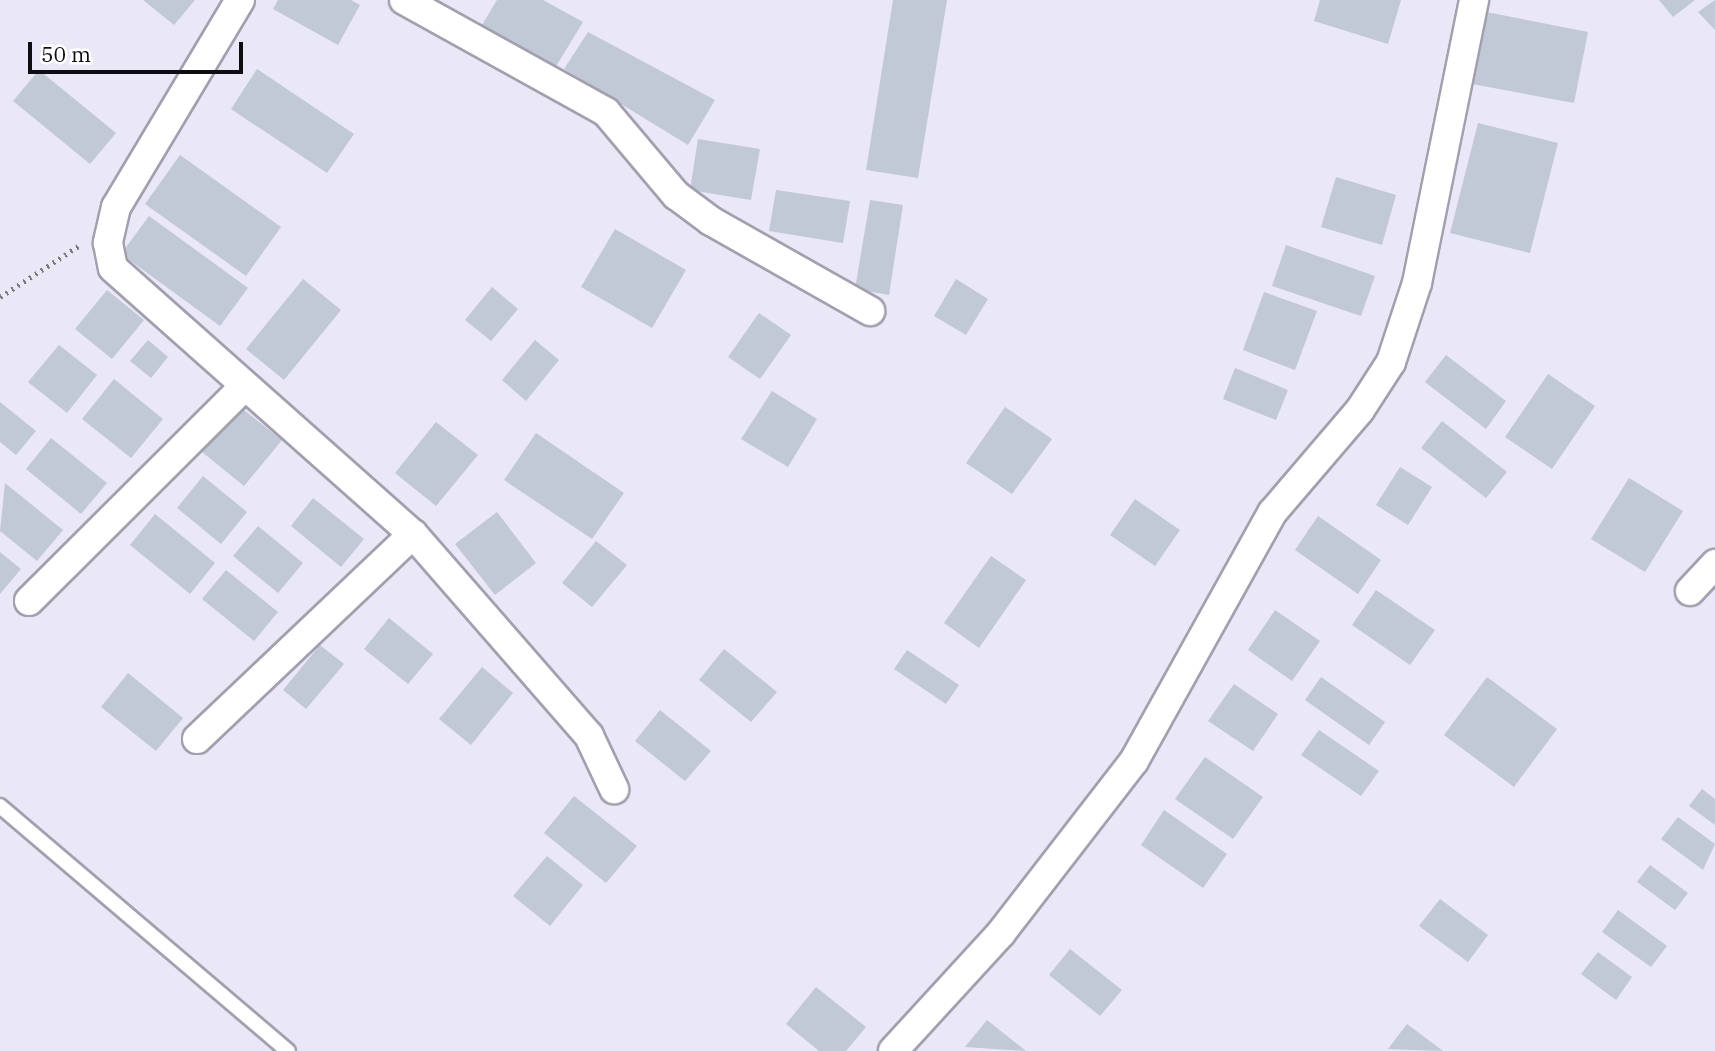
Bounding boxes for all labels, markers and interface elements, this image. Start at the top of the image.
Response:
scale bar [32,28,247,72]
text: 50 m [41,40,91,68]

